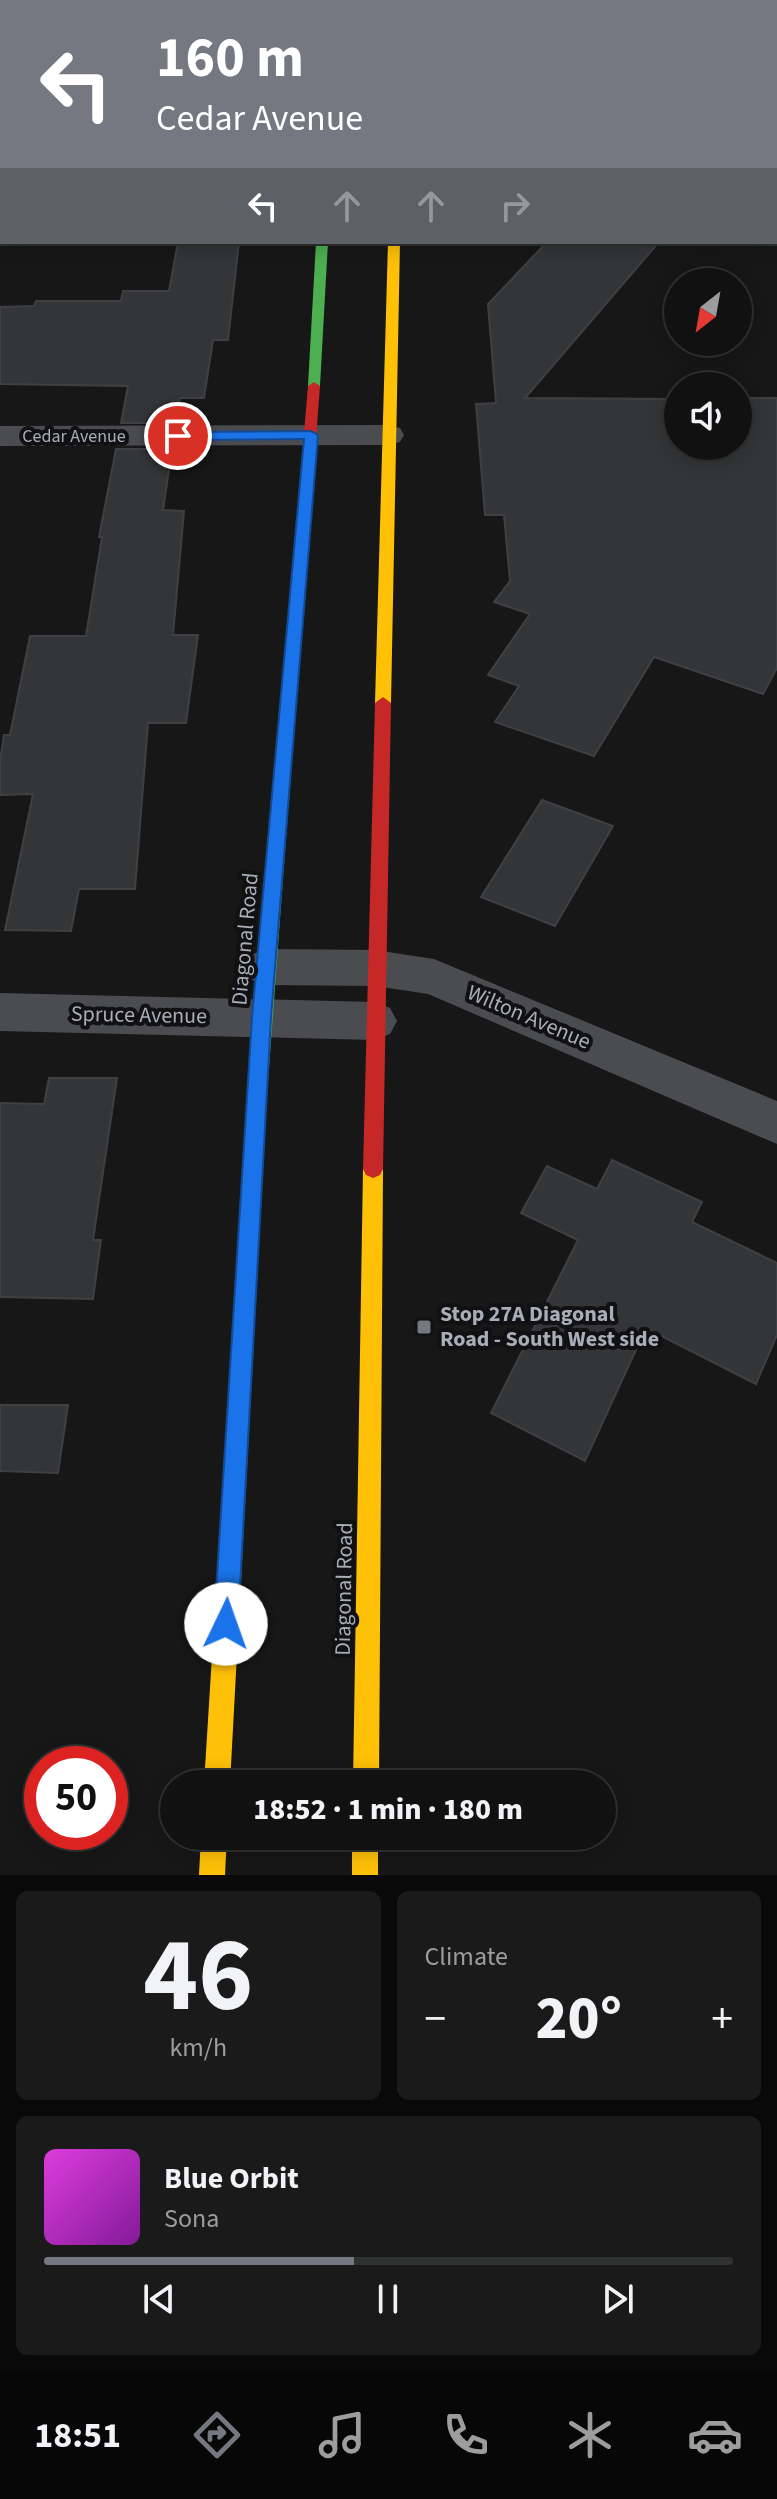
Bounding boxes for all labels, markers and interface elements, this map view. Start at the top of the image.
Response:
text: 160 m [156,19,304,98]
icon: left [24,32,128,136]
text: Cedar Avenue [156,93,363,144]
icon: left [241,184,285,228]
icon: ahead [325,184,369,228]
icon: ahead [409,184,453,228]
icon: right [493,184,537,228]
north arrow [664,268,752,356]
map controls [664,268,752,460]
button: sound [664,372,752,460]
pin [144,402,212,470]
icon: arrive [156,414,200,458]
street label: Cedar Avenue [22,424,126,449]
street label: Diagonal Road [223,871,267,1007]
street label: Wilton Avenue [462,977,596,1057]
street label: Spruce Avenue [71,998,207,1032]
place label: Stop 27A Diagonal Road - South West side [440,1298,659,1355]
marker: Stop 27A Diagonal Road - South West side [415,1318,433,1336]
street label: Diagonal Road [327,1522,361,1656]
position arrow [184,1582,268,1666]
speed limit sign: 50 [24,1746,128,1850]
text: 18:52 · 1 min · 180 m [253,1788,523,1831]
text: 46 [143,1903,253,2051]
text: Climate [425,1938,508,1975]
text: 20° [536,1977,622,2062]
text: − [425,1988,446,2051]
text: + [711,1988,733,2051]
text: km/h [169,2029,227,2066]
text: Blue Orbit [164,2157,299,2200]
text: Sona [164,2200,219,2237]
icon: previous [137,2277,181,2321]
icon: pause [366,2277,410,2321]
icon: next [596,2277,640,2321]
icon: directions [189,2407,245,2463]
icon: music [314,2407,370,2463]
icon: phone [438,2407,494,2463]
icon: climate [562,2407,618,2463]
icon: car [687,2407,743,2463]
text: 18:51 [34,2410,121,2461]

